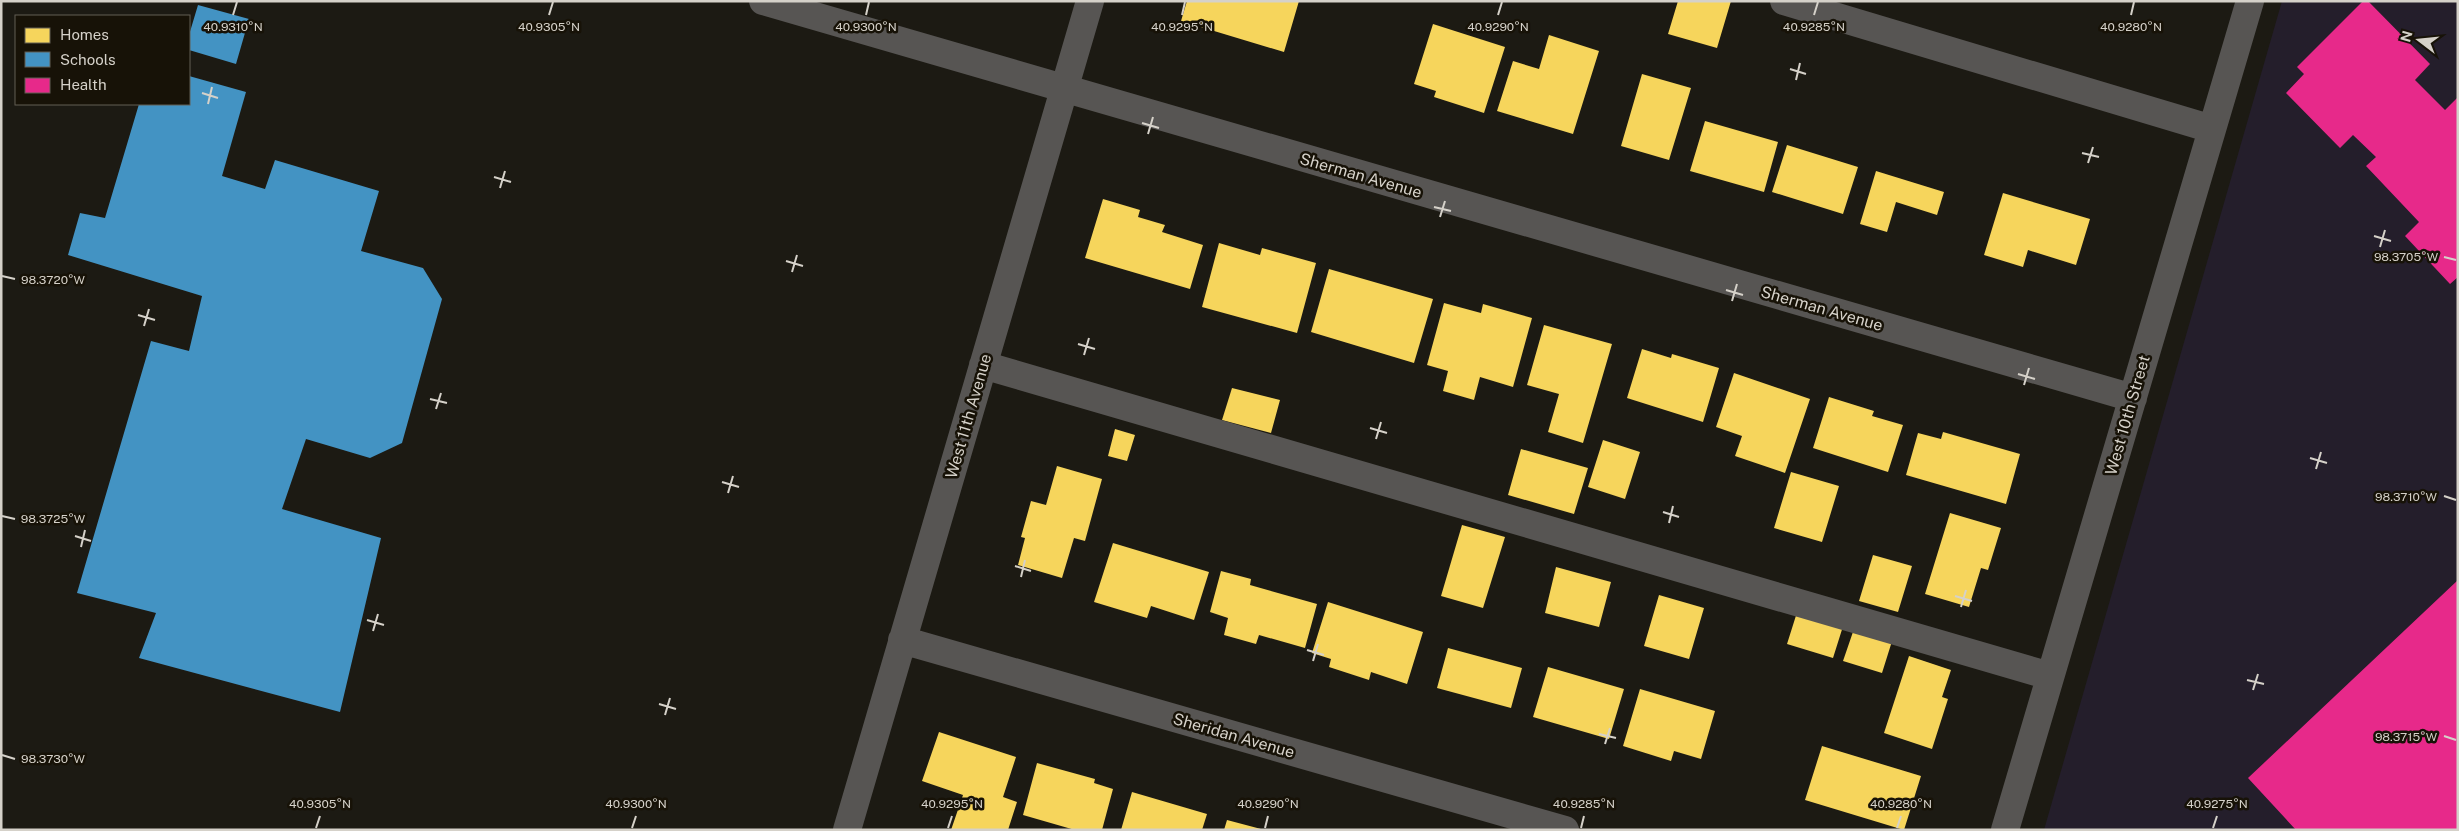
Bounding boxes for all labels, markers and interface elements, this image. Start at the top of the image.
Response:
legend [15,15,190,105]
north arrow [2394,15,2444,65]
text: 40.9310°N [203,20,263,34]
text: 40.9305°N [518,20,580,34]
text: 40.9300°N [835,20,897,34]
text: 40.9295°N [1151,20,1213,34]
text: 40.9290°N [1467,20,1529,34]
text: 40.9285°N [1783,20,1845,34]
text: 40.9280°N [2100,20,2162,34]
text: Homes [60,26,109,43]
text: N [2397,29,2416,44]
text: Schools [60,51,116,68]
text: Health [60,76,107,93]
street label: Sherman Avenue [1298,149,1424,202]
text: 98.3705°W [2374,250,2439,264]
text: 98.3720°W [21,273,86,287]
street label: Sherman Avenue [1759,282,1885,335]
street label: West 11th Avenue [942,352,995,481]
street label: West 10th Street [2101,353,2154,477]
text: 98.3710°W [2375,490,2437,504]
text: 98.3725°W [21,512,86,526]
street label: Sheridan Avenue [1171,709,1297,762]
text: 98.3715°W [2375,730,2438,744]
text: 98.3730°W [21,752,86,766]
text: 40.9305°N [289,797,351,811]
text: 40.9300°N [605,797,667,811]
text: 40.9295°N [921,797,983,811]
text: 40.9290°N [1237,797,1299,811]
text: 40.9285°N [1553,797,1615,811]
text: 40.9280°N [1870,797,1932,811]
text: 40.9275°N [2186,797,2248,811]

